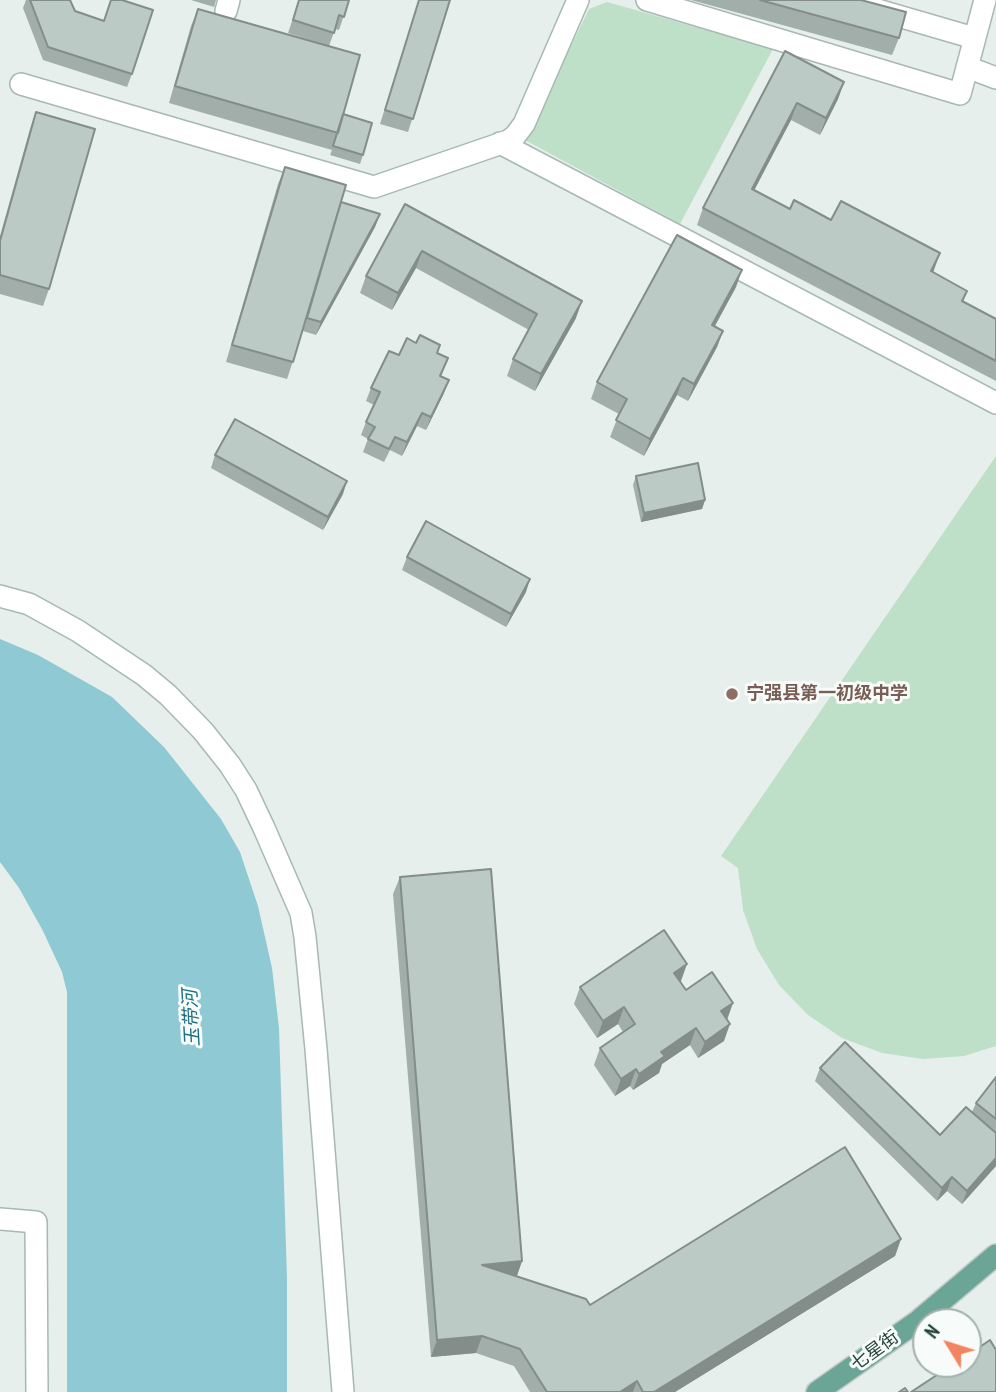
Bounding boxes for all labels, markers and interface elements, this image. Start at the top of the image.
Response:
place label: 宁强县第一初级中学 [746,683,908,705]
marker: 宁强县第一初级中学 [724,686,740,702]
water label: 玉带河 [179,989,205,1047]
north arrow [912,1308,982,1378]
text: N [919,1320,945,1343]
street label: 七星街 [847,1326,903,1376]

